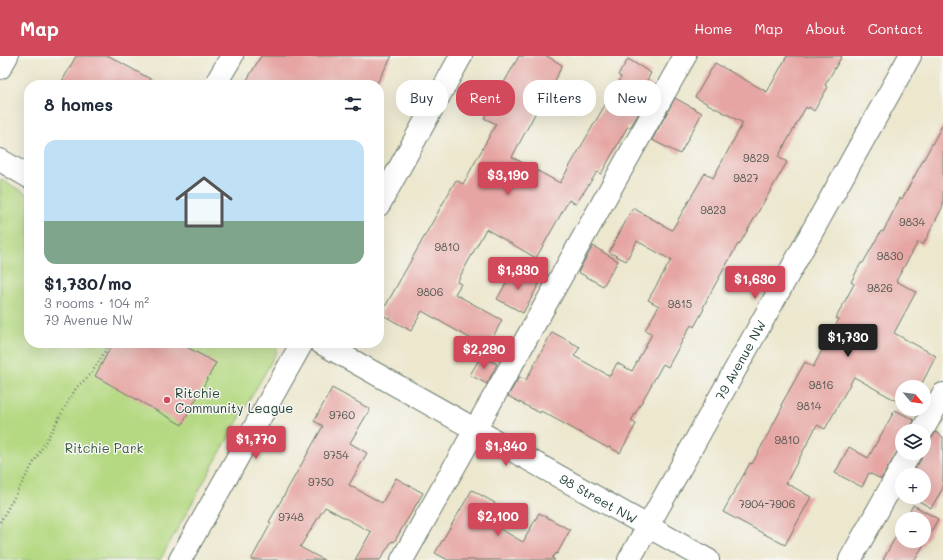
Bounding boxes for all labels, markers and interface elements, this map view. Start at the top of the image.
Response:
text: Map [20,16,59,41]
text: Home [694,19,732,38]
text: Map [754,19,783,38]
text: About [805,19,846,38]
text: Contact [868,19,923,38]
chip: Buy [396,80,448,116]
chip: Rent [456,80,515,116]
chip: Filters [523,80,596,116]
chip: New [604,80,661,116]
text: 8 homes [44,93,113,115]
icon: filters [342,93,364,115]
house number: 9829 [743,150,769,165]
pin: $3,190 [475,162,541,196]
icon: home [168,166,240,238]
text: $3,190 [487,166,529,183]
house number: 9827 [733,170,759,185]
house number: 9823 [700,202,726,217]
house number: 9834 [899,214,926,229]
house number: 9810 [435,239,460,254]
house number: 9830 [877,248,903,263]
pin: $1,330 [485,257,551,291]
text: $1,330 [497,261,539,278]
pin: $1,630 [722,266,788,300]
text: $1,630 [734,270,776,287]
text: $1,730/mo [44,272,132,294]
house number: 9826 [867,280,893,295]
house number: 9806 [417,284,443,299]
text: 3 rooms · 104 m² [44,294,149,311]
house number: 9815 [668,296,692,311]
text: 79 Avenue NW [44,311,133,328]
street label: 79 Avenue NW [711,317,769,403]
pin: $1,730 [815,324,881,358]
text: $1,730 [827,328,869,345]
pin: $2,290 [451,336,517,370]
text: $2,290 [463,340,505,357]
house number: 9816 [809,377,833,392]
north arrow [895,380,931,416]
map controls [895,380,931,548]
place label: Ritchie Community League [175,384,293,416]
marker: Ritchie Community League [162,395,172,405]
house number: 9814 [797,398,822,413]
house number: 9760 [329,407,355,422]
button: layers [895,424,931,460]
pin: $1,770 [223,426,289,460]
text: $1,770 [236,430,276,447]
house number: 9810 [775,432,800,447]
pin: $1,340 [473,433,539,467]
text: $1,340 [485,437,527,454]
park label: Ritchie Park [65,439,143,456]
house number: 9754 [323,447,349,462]
button: + [895,468,931,504]
street label: 98 Street NW [557,470,640,527]
house number: 9750 [308,474,334,489]
house number: 7904-7906 [739,496,795,511]
pin: $2,100 [465,503,531,537]
text: $2,100 [477,507,519,524]
house number: 9748 [278,509,304,524]
button: − [895,512,931,548]

